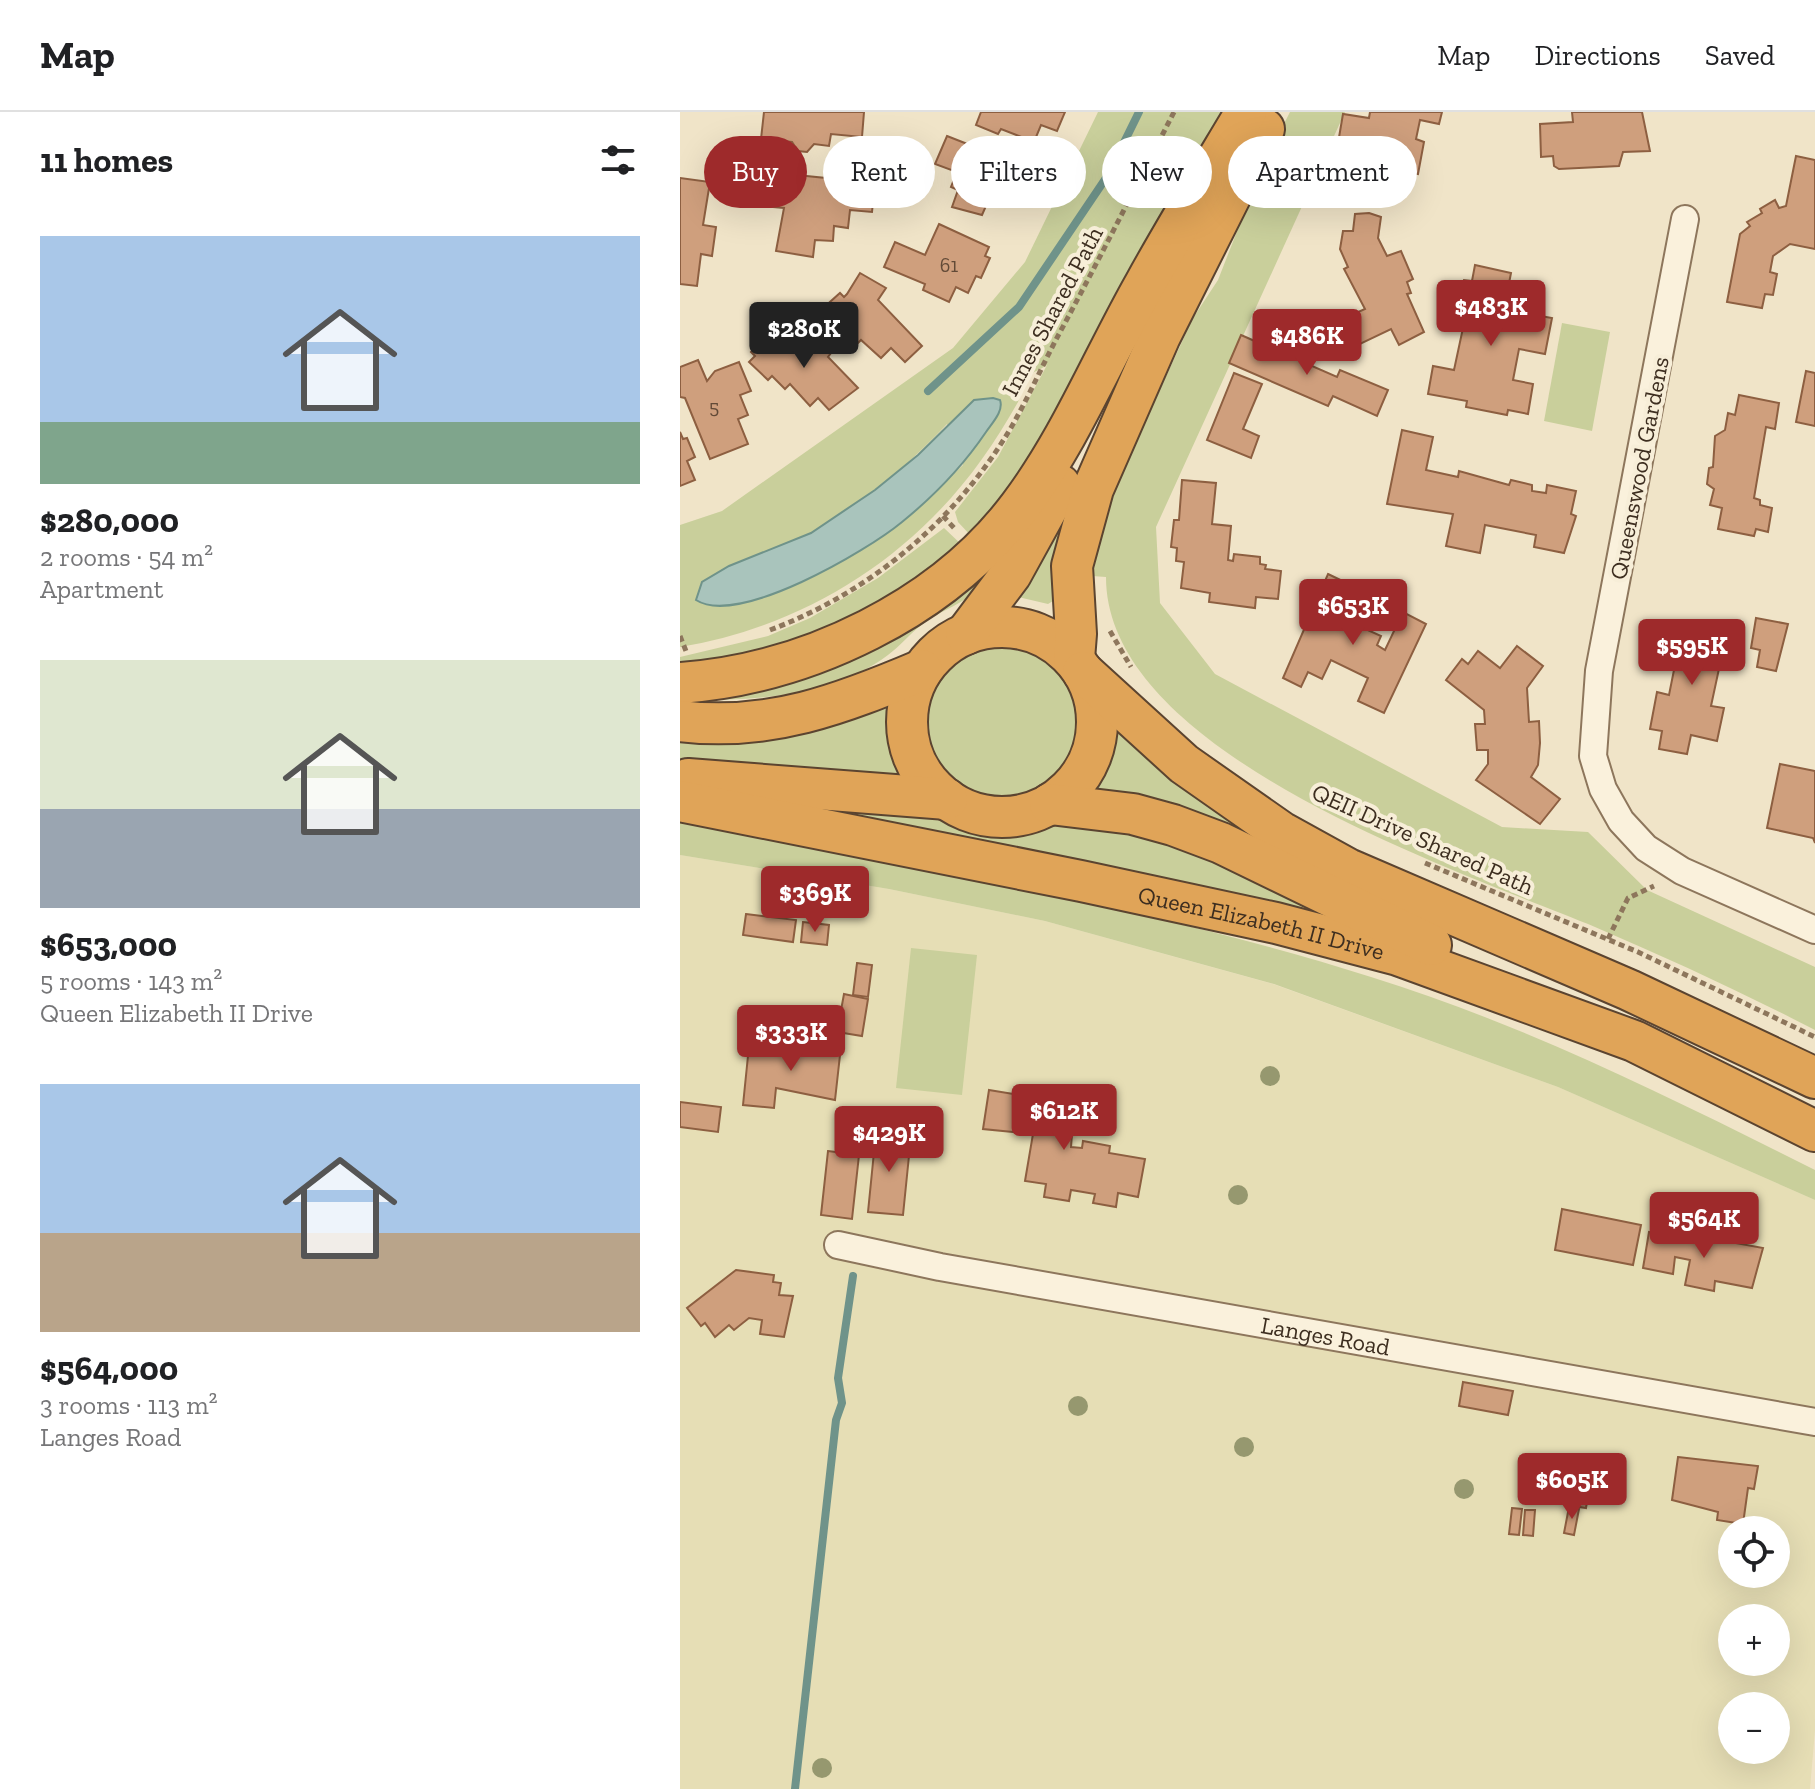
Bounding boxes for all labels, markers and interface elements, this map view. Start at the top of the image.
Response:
text: Map [40,32,115,78]
text: Map [1437,39,1490,72]
text: Directions [1534,39,1661,72]
text: Saved [1705,39,1775,72]
chip: Buy [704,136,807,208]
chip: Rent [823,136,935,208]
chip: Filters [951,136,1086,208]
chip: New [1102,136,1212,208]
chip: Apartment [1228,136,1417,208]
icon: filters [596,138,640,182]
text: 11 homes [40,140,173,181]
street label: Innes Shared Path [995,221,1109,401]
house number: 61 [940,253,958,277]
pin: $483K [1435,280,1547,348]
icon: home [268,288,412,432]
text: $483K [1455,290,1527,322]
pin: $280K [748,302,860,370]
pin: $486K [1251,309,1363,377]
text: $280K [767,312,841,344]
text: $486K [1270,319,1344,351]
street label: Queenswood Gardens [1603,354,1675,582]
house number: 5 [709,395,719,419]
text: $280,000 [40,500,179,541]
text: 2 rooms · 54 m² [40,541,213,573]
text: Apartment [40,573,163,605]
pin: $653K [1297,579,1409,647]
text: $653K [1317,589,1389,621]
pin: $595K [1636,619,1748,687]
text: $595K [1656,629,1728,661]
icon: home [268,712,412,856]
street label: QEII Drive Shared Path [1308,777,1539,901]
pin: $369K [759,866,871,934]
text: $369K [779,876,851,908]
street label: Queen Elizabeth II Drive [1136,879,1388,965]
text: $653,000 [40,924,177,965]
text: 5 rooms · 143 m² [40,965,222,997]
text: Queen Elizabeth II Drive [40,997,313,1029]
pin: $333K [735,1005,847,1073]
text: $333K [755,1015,827,1047]
pin: $612K [1008,1084,1120,1152]
text: $612K [1030,1094,1098,1126]
pin: $429K [833,1106,945,1174]
text: $429K [853,1116,925,1148]
icon: home [268,1136,412,1280]
pin: $564K [1648,1192,1760,1260]
text: $564K [1668,1202,1740,1234]
street label: Langes Road [1259,1310,1392,1361]
text: $564,000 [40,1348,178,1389]
text: 3 rooms · 113 m² [40,1389,218,1421]
text: Langes Road [40,1421,181,1453]
pin: $605K [1516,1453,1628,1521]
text: $605K [1536,1463,1608,1495]
map controls [1718,1516,1790,1764]
button: locate [1718,1516,1790,1588]
button: + [1718,1604,1790,1676]
button: − [1718,1692,1790,1764]

